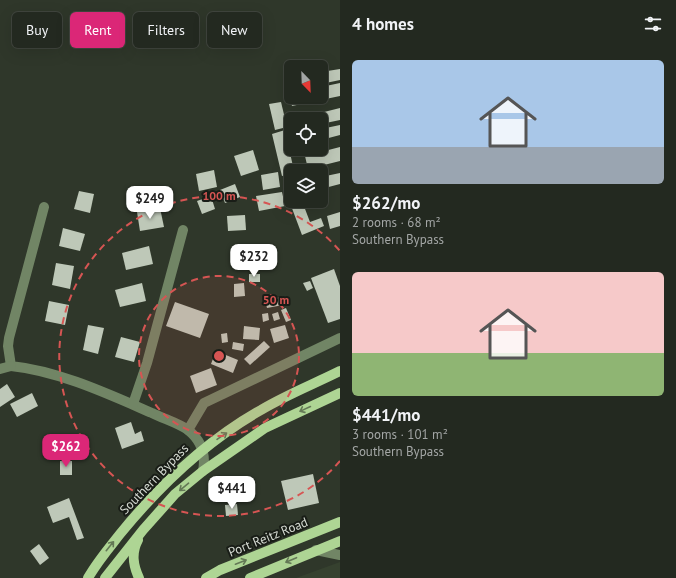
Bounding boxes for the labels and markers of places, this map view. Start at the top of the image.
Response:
pin: $249 [126,186,174,220]
pin: $232 [230,244,278,278]
centre of rings [212,349,226,363]
pin: $262 [42,434,90,468]
pin: $441 [208,476,256,510]

